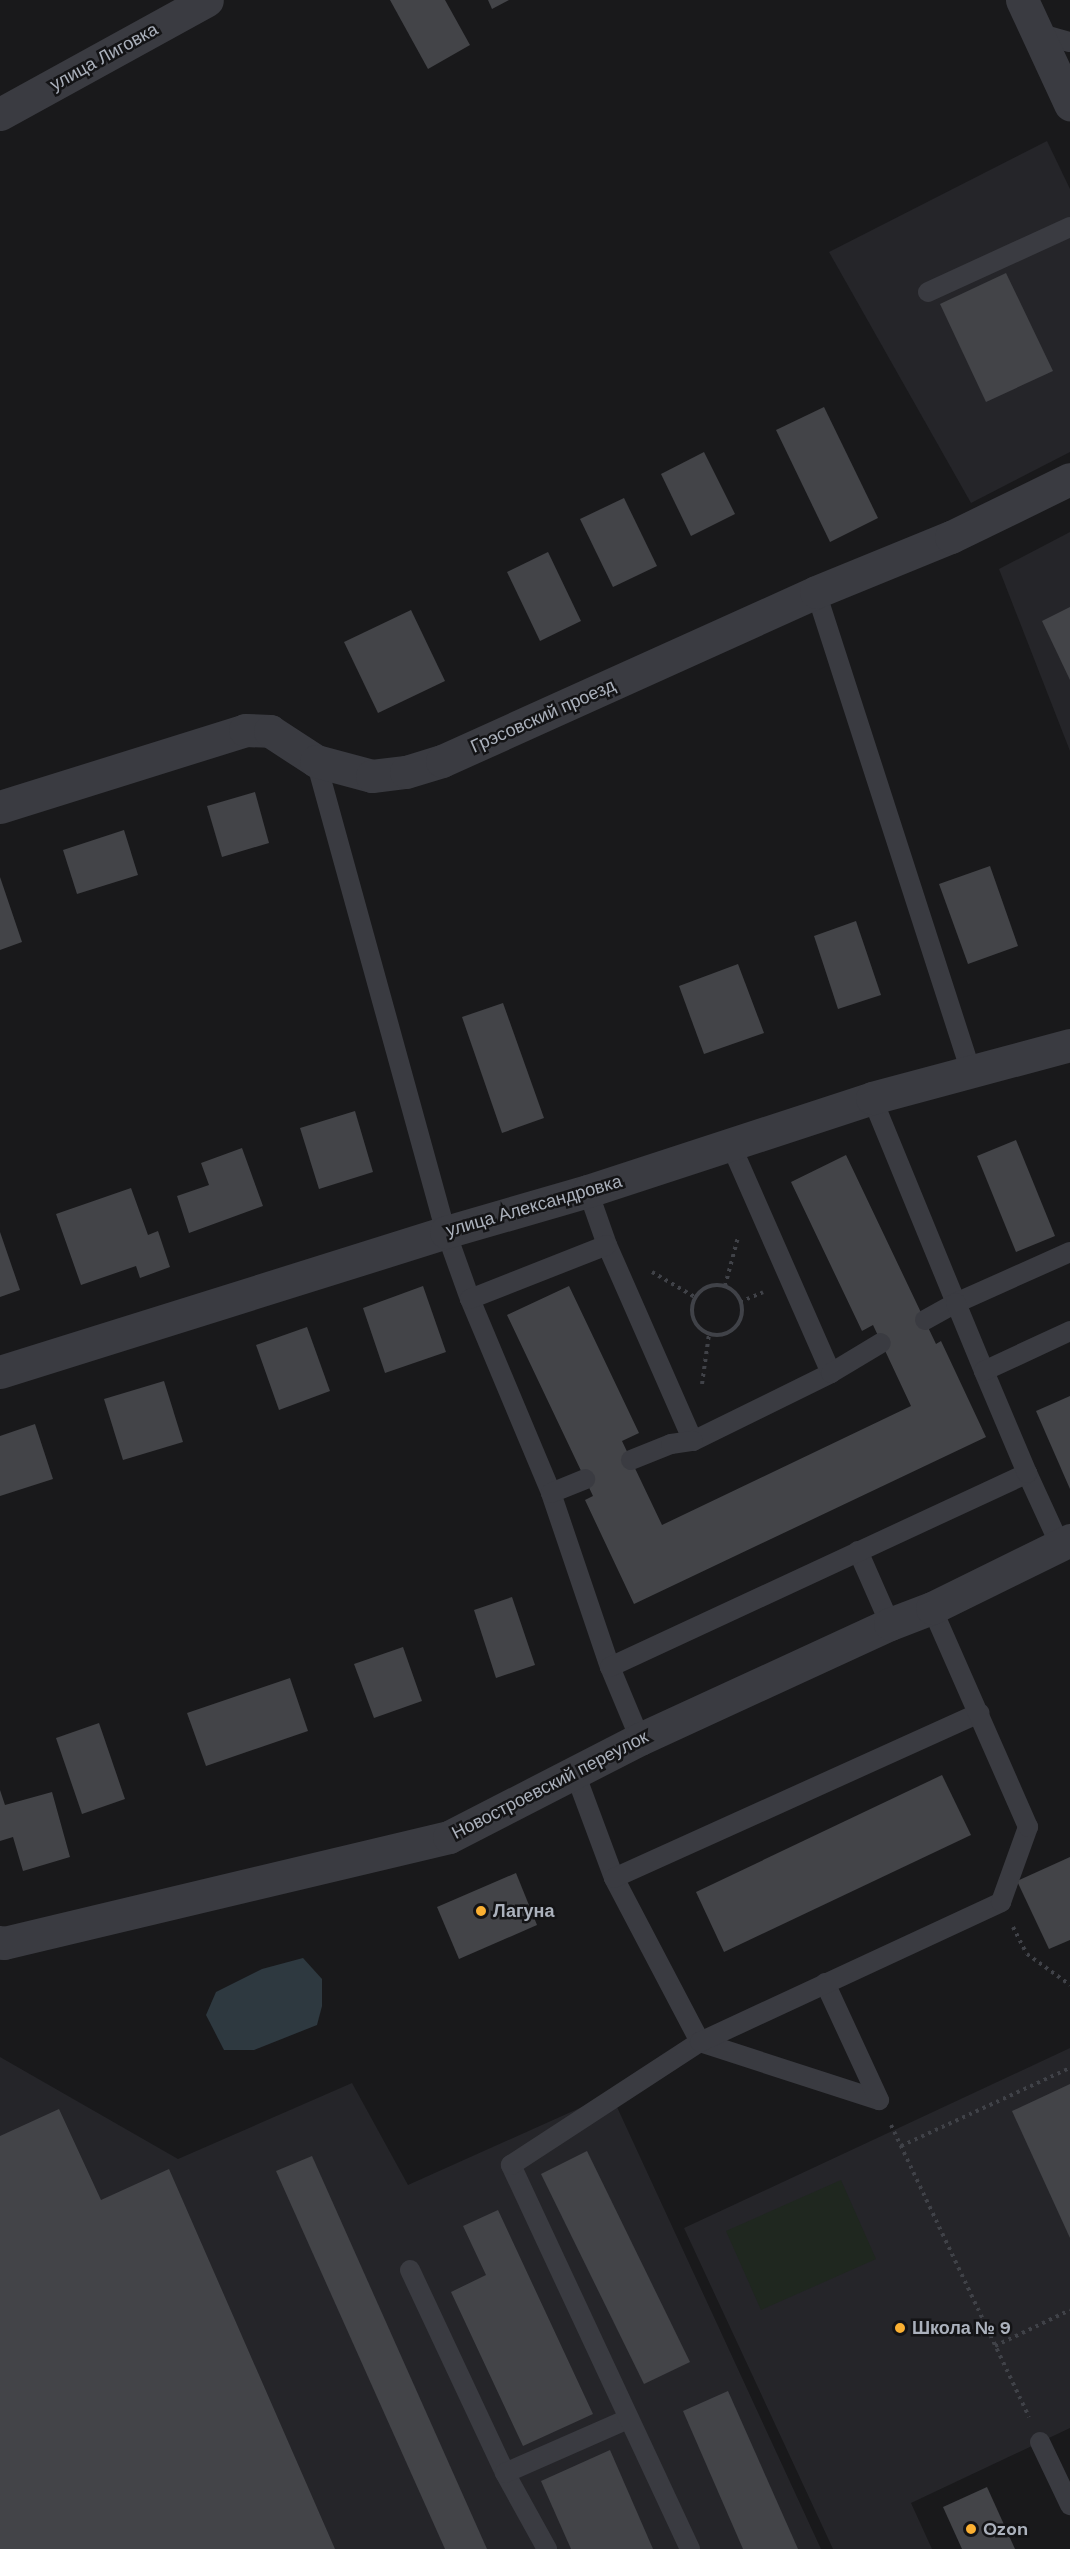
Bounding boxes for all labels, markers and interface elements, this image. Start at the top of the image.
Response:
street label: улица Лиговка [46,18,162,96]
street label: Грэсовский проезд [467,674,619,758]
street label: улица Александровка [443,1171,625,1241]
street label: Новостроевский переулок [448,1726,652,1844]
place label: Лагуна [493,1900,554,1922]
marker: Лагуна [474,1904,488,1918]
place label: Школа № 9 [912,2317,1011,2339]
marker: Школа № 9 [893,2321,907,2335]
place label: Ozon [983,2518,1028,2540]
marker: Ozon [964,2522,978,2536]

